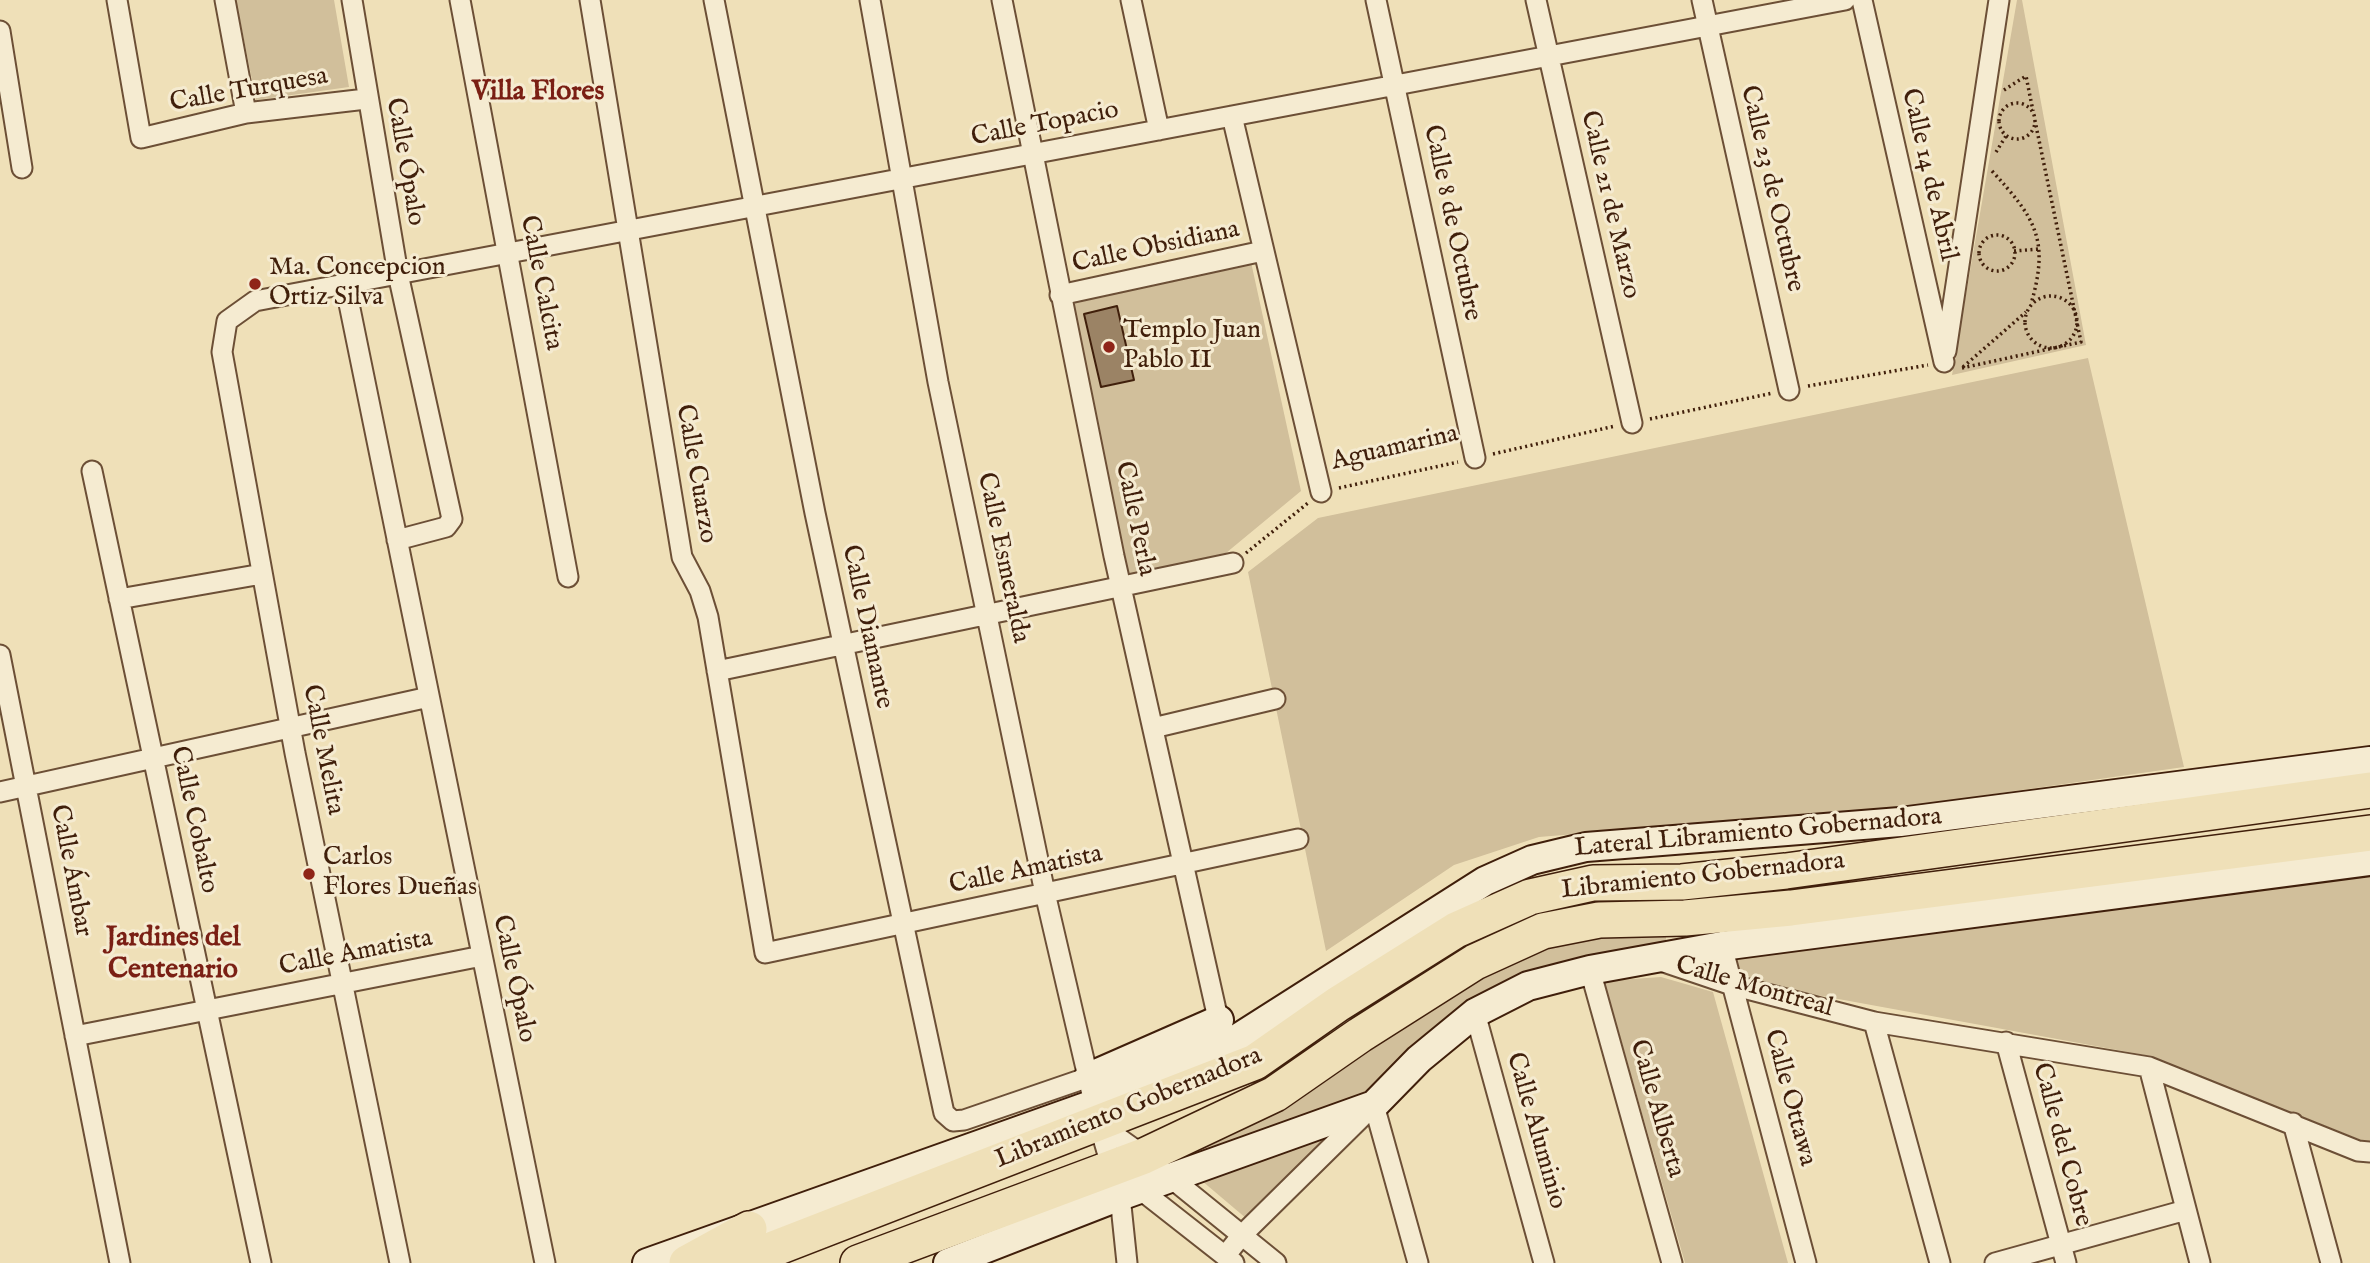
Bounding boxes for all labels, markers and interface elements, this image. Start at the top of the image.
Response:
street label: Calle Turquesa [168,62,330,120]
district label: Villa Flores [472,76,604,110]
street label: Calle 23 de Octubre [1732,83,1810,295]
street label: Calle 14 de Abril [1893,86,1963,264]
street label: Calle Topacio [969,95,1121,155]
street label: Calle Ópalo [377,96,431,228]
street label: Calle 21 de Marzo [1572,108,1646,302]
street label: Calle 8 de Octubre [1415,122,1487,324]
street label: Calle Calcita [512,213,568,353]
street label: Calle Obsidiana [1070,215,1242,281]
place label: Ma. Concepcion Ortiz Silva [269,253,446,314]
marker: Ma. Concepcion Ortiz Silva [247,276,263,292]
place label: Templo Juan Pablo II [1123,316,1261,378]
marker: Templo Juan Pablo II [1101,339,1117,355]
street label: Calle Cuarzo [667,402,723,546]
street label: Aguamarina [1328,419,1462,479]
street label: Calle Perla [1107,459,1161,579]
street label: Calle Esmeralda [969,470,1035,646]
street label: Calle Diamante [833,542,899,712]
street label: Calle Melita [294,682,350,818]
street label: Calle Cobalto [162,744,224,896]
street label: Calle Ámbar [42,802,98,940]
street label: Lateral Libramiento Gobernadora [1573,802,1943,866]
street label: Calle Amatista [947,840,1105,902]
place label: Carlos Flores Dueñas [323,843,477,904]
street label: Libramiento Gobernadora [1560,847,1846,907]
marker: Carlos Flores Dueñas [301,866,317,882]
street label: Calle Ópalo [484,912,542,1046]
district label: Jardines del Centenario [106,922,240,988]
street label: Calle Amatista [277,924,435,984]
street label: Calle Montreal [1672,951,1836,1025]
street label: Calle Ottawa [1756,1026,1822,1170]
street label: Calle Alberta [1621,1037,1691,1181]
street label: Libramiento Gobernadora [991,1041,1267,1177]
street label: Calle Aluminio [1498,1049,1572,1213]
street label: Calle del Cobre [2024,1060,2098,1230]

